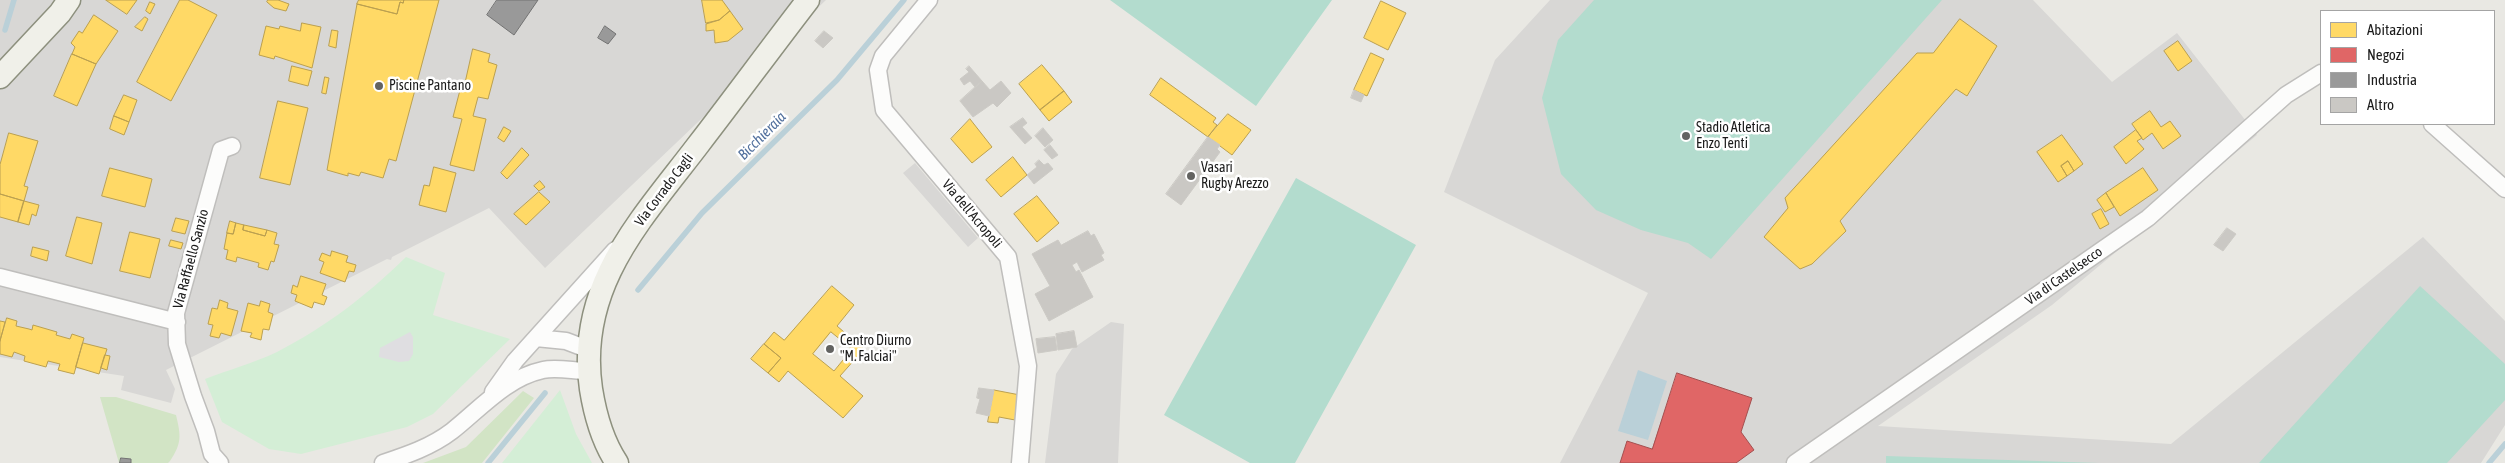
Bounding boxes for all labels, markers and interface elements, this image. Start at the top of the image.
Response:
legend [2320,10,2495,125]
text: Abitazioni [2367,21,2423,38]
text: Negozi [2367,46,2405,63]
text: Industria [2367,71,2417,88]
place label: Piscine Pantano [389,78,471,94]
marker: Piscine Pantano [373,80,385,92]
text: Altro [2367,96,2394,113]
water label: Bicchieraia [734,108,790,164]
place label: Stadio Atletica Enzo Tenti [1696,120,1771,152]
marker: Stadio Atletica Enzo Tenti [1680,130,1692,142]
street label: Via Corrado Cagli [631,150,697,230]
place label: Vasari Rugby Arezzo [1201,160,1269,192]
marker: Vasari Rugby Arezzo [1185,170,1197,182]
street label: Via dell'Acropoli [939,176,1005,252]
street label: Via Raffaello Sanzio [170,207,212,311]
street label: Via di Castelsecco [2022,243,2106,309]
place label: Centro Diurno "M. Falciai" [840,333,911,366]
marker: Centro Diurno "M. Falciai" [824,343,836,355]

